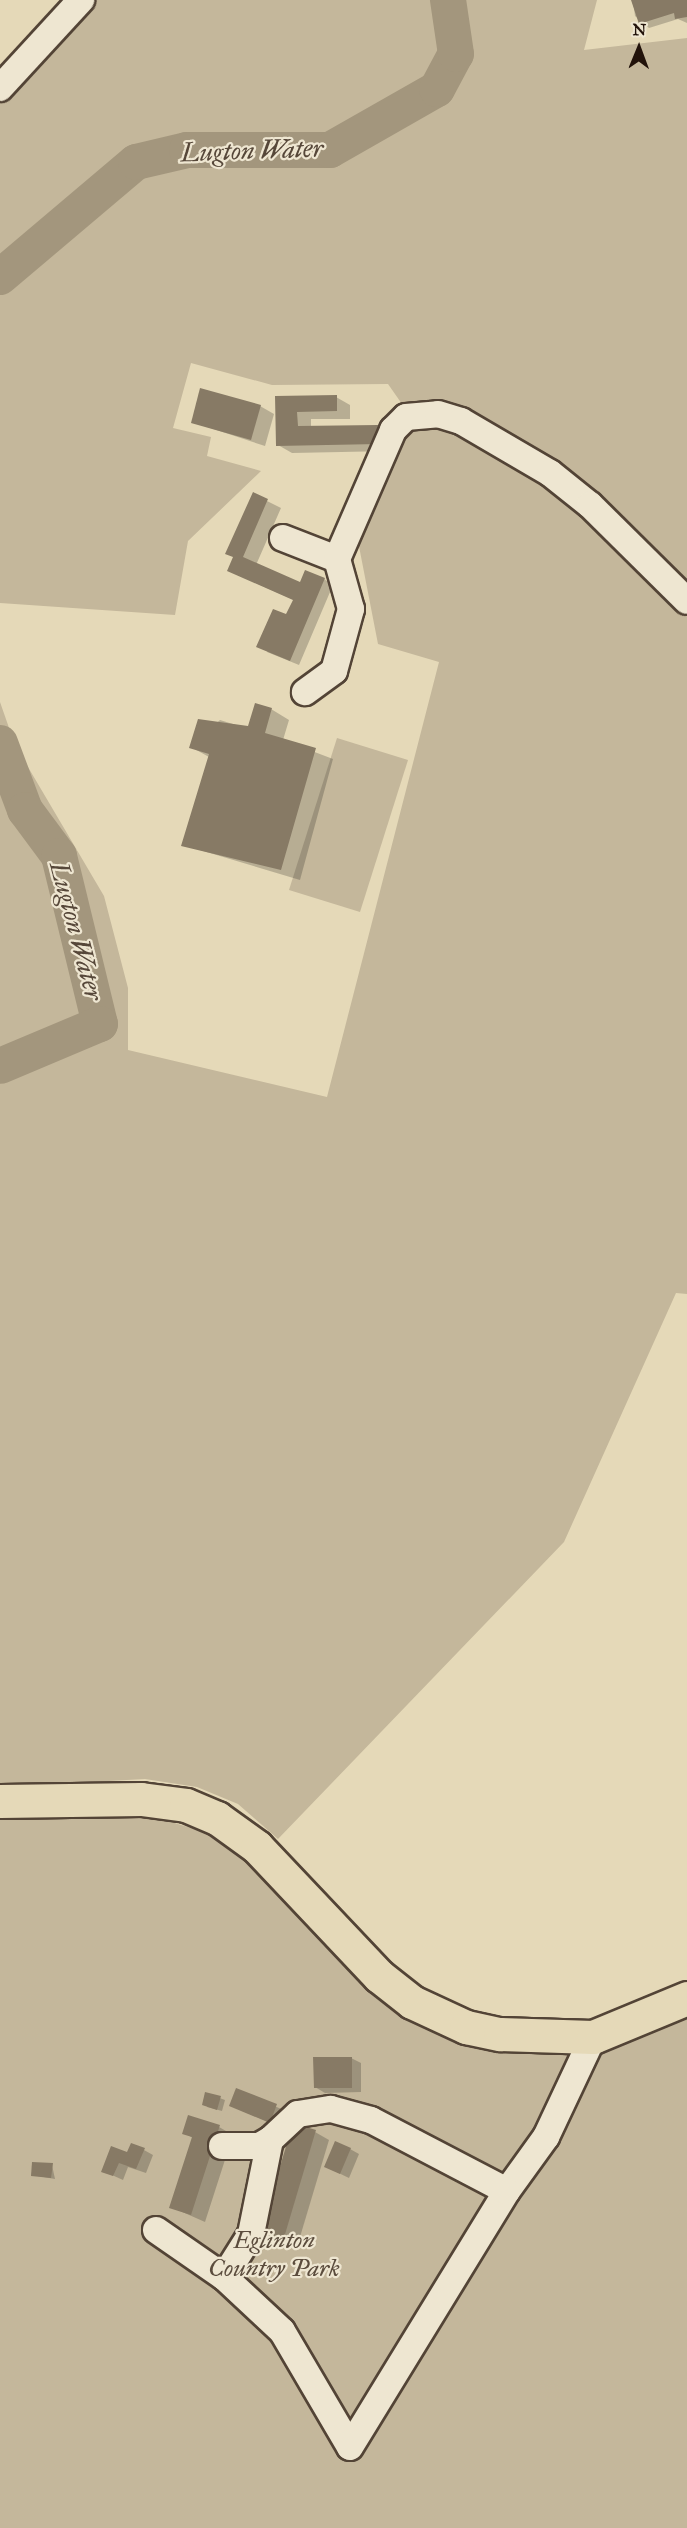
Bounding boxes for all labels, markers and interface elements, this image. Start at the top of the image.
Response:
north arrow [609,18,669,78]
text: N [632,20,646,39]
water label: Lugton Water [180,133,324,169]
water label: Lugton Water [42,858,110,1004]
park label: Eglinton Country Park [208,2227,340,2283]

